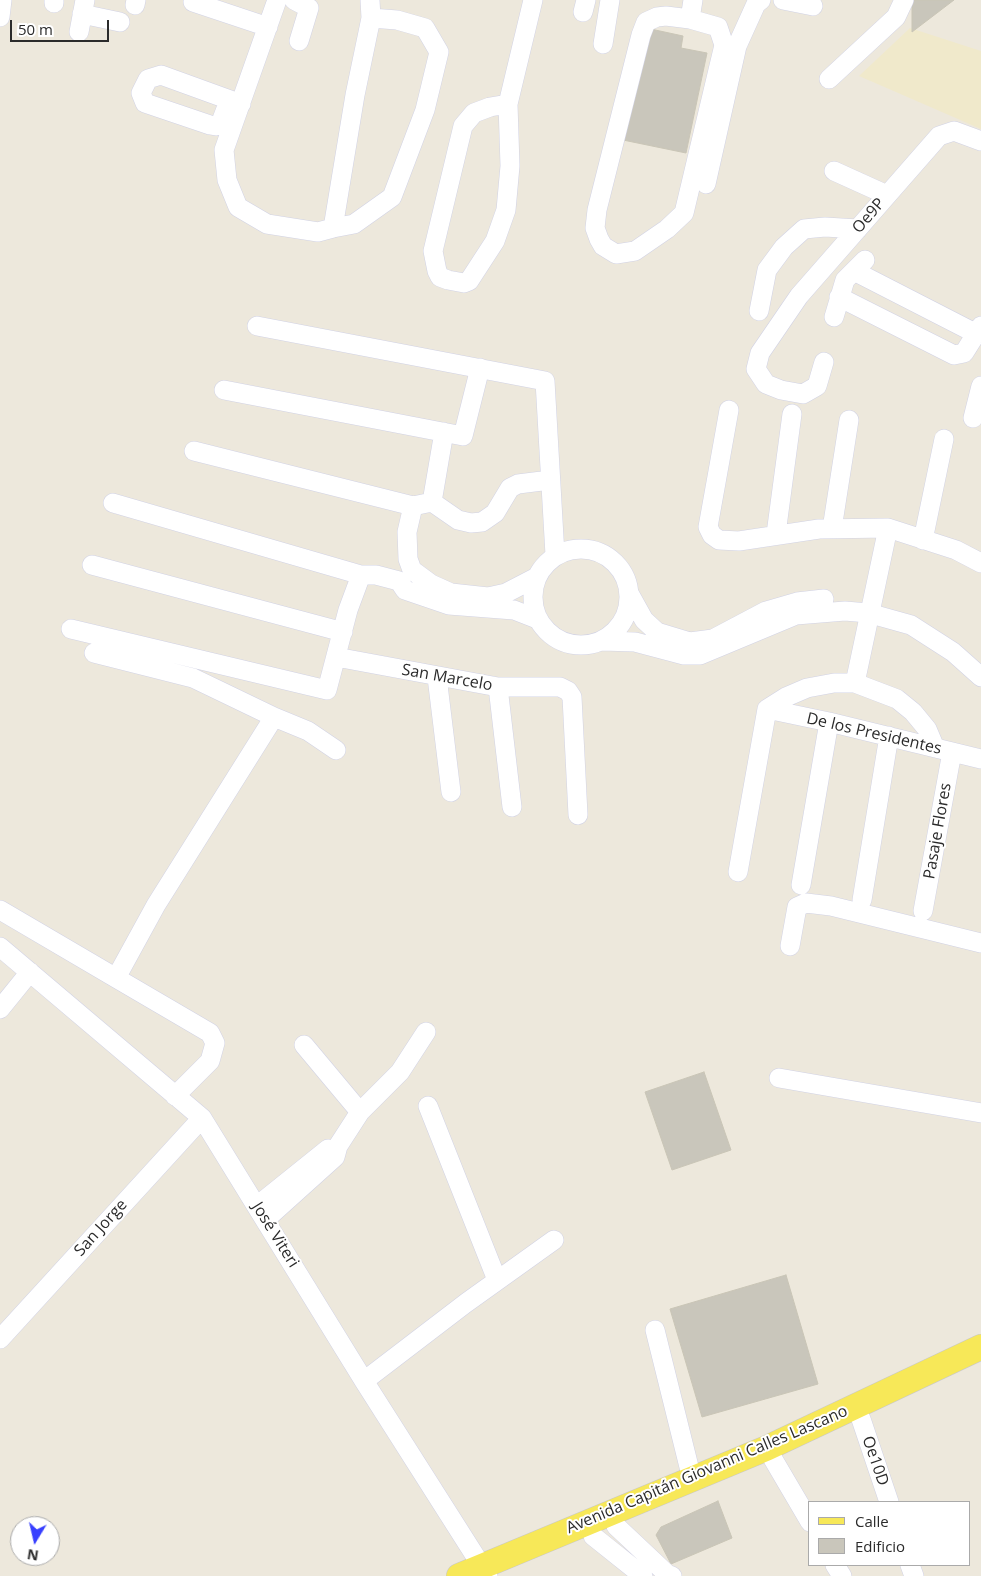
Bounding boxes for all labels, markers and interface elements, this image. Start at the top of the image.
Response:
scale bar [12,10,111,42]
text: 50 m [18,19,53,39]
street label: Oe9P [849,195,889,237]
street label: San Marcelo [400,661,494,695]
street label: De los Presidentes [805,709,943,759]
street label: Pasaje Flores [920,781,956,881]
street label: San Jorge [71,1196,131,1260]
street label: José Viteri [247,1199,303,1271]
street label: Avenida Capitán Giovanni Calles Lascano [563,1402,851,1538]
street label: Oe10D [858,1434,892,1488]
legend [808,1501,971,1566]
text: Calle [855,1511,889,1531]
north arrow [10,1516,60,1566]
text: Edificio [855,1536,905,1556]
text: N [26,1545,40,1566]

